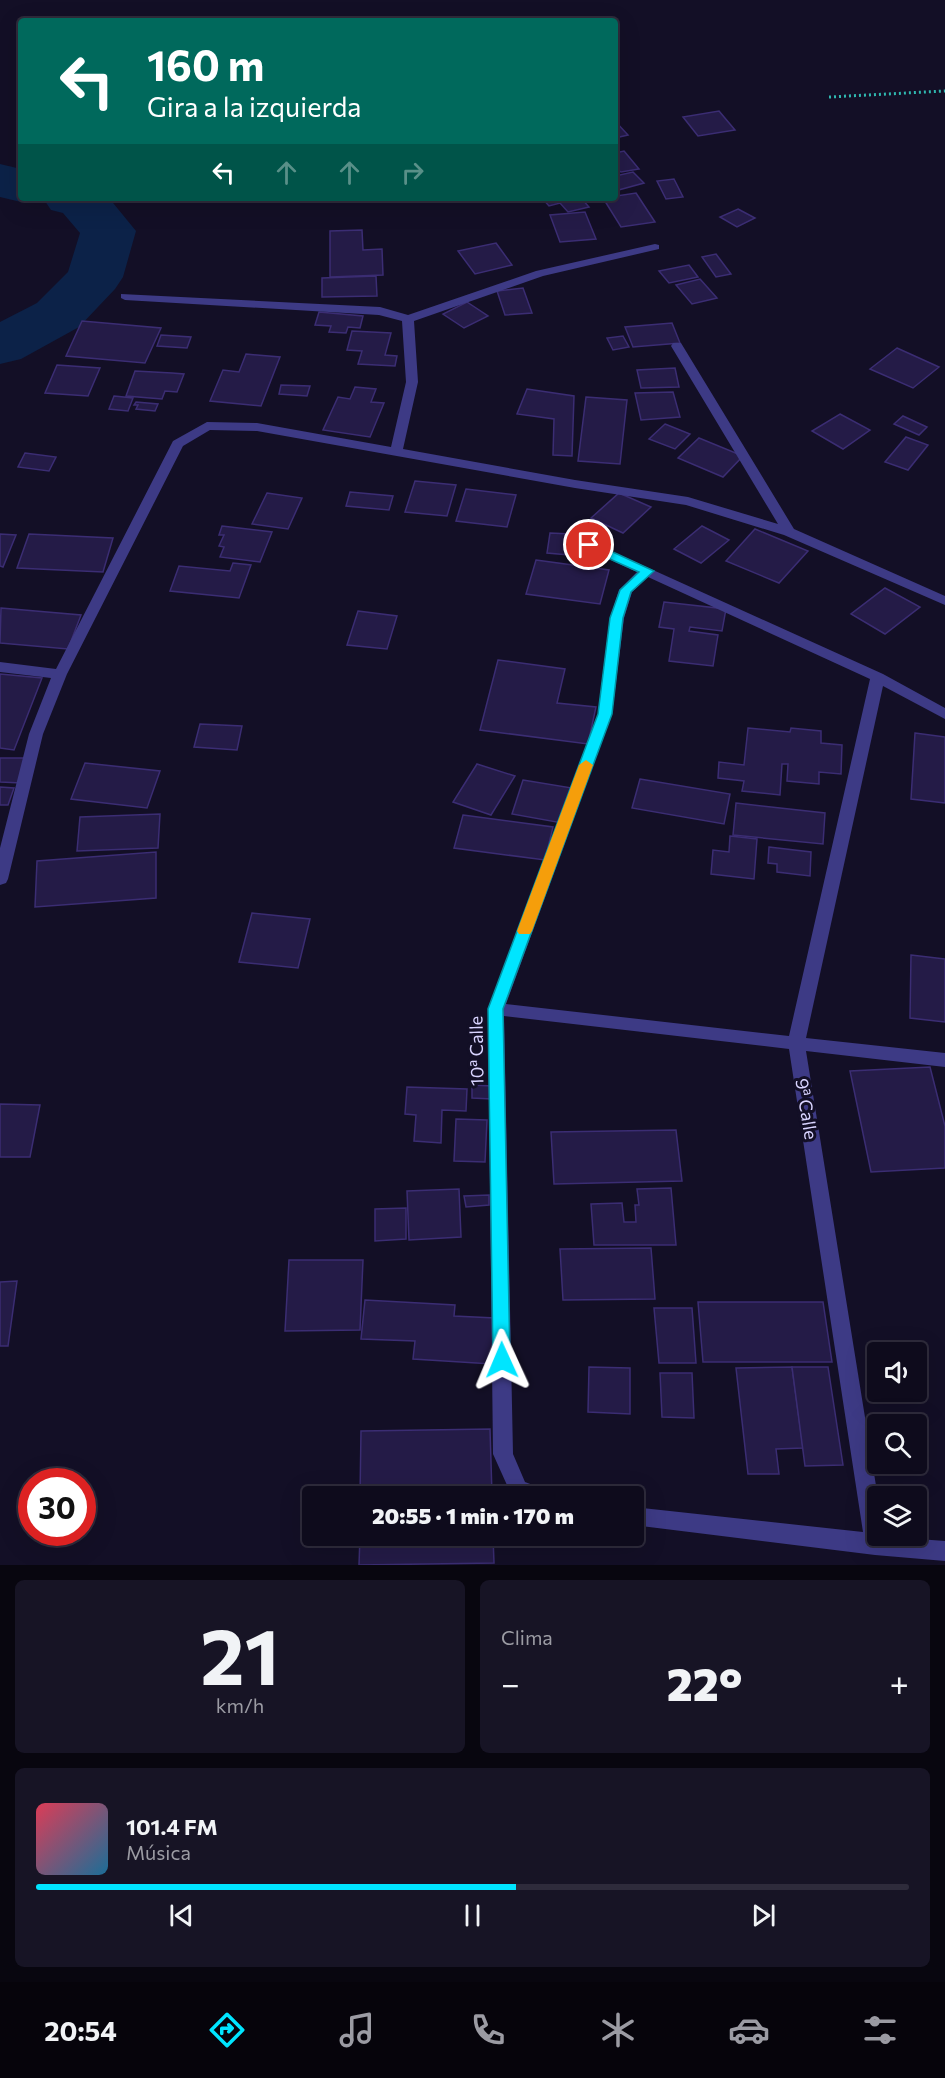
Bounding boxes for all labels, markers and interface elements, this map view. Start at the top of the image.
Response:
text: 160 m [147,38,265,90]
icon: left [48,42,126,120]
text: Gira a la izquierda [147,90,361,123]
icon: left [207,156,240,189]
icon: ahead [270,156,303,189]
icon: ahead [333,156,366,189]
icon: right [396,156,429,189]
pin [563,519,614,570]
icon: arrive [572,528,605,561]
street label: 10ª Calle [464,1016,488,1086]
street label: 9ª Calle [791,1077,823,1141]
position arrow [470,1328,534,1392]
map controls [867,1342,927,1546]
button: sound [867,1342,927,1402]
button: search [867,1414,927,1474]
speed limit sign: 30 [18,1468,96,1546]
button: layers [867,1486,927,1546]
text: 20:55 · 1 min · 170 m [372,1502,574,1529]
text: 21 [200,1606,280,1701]
text: Clima [501,1625,553,1649]
text: 22° [667,1655,743,1710]
text: − [501,1662,520,1703]
text: + [890,1662,909,1703]
text: km/h [216,1693,264,1717]
text: 101.4 FM [126,1813,218,1840]
text: Música [126,1840,191,1864]
icon: previous [165,1899,198,1932]
icon: pause [456,1899,489,1932]
icon: next [747,1899,780,1932]
icon: directions [206,2009,248,2051]
icon: music [336,2009,378,2051]
icon: phone [467,2009,509,2051]
icon: climate [597,2009,639,2051]
icon: car [728,2009,770,2051]
icon: filters [859,2009,901,2051]
text: 20:54 [44,2014,117,2047]

